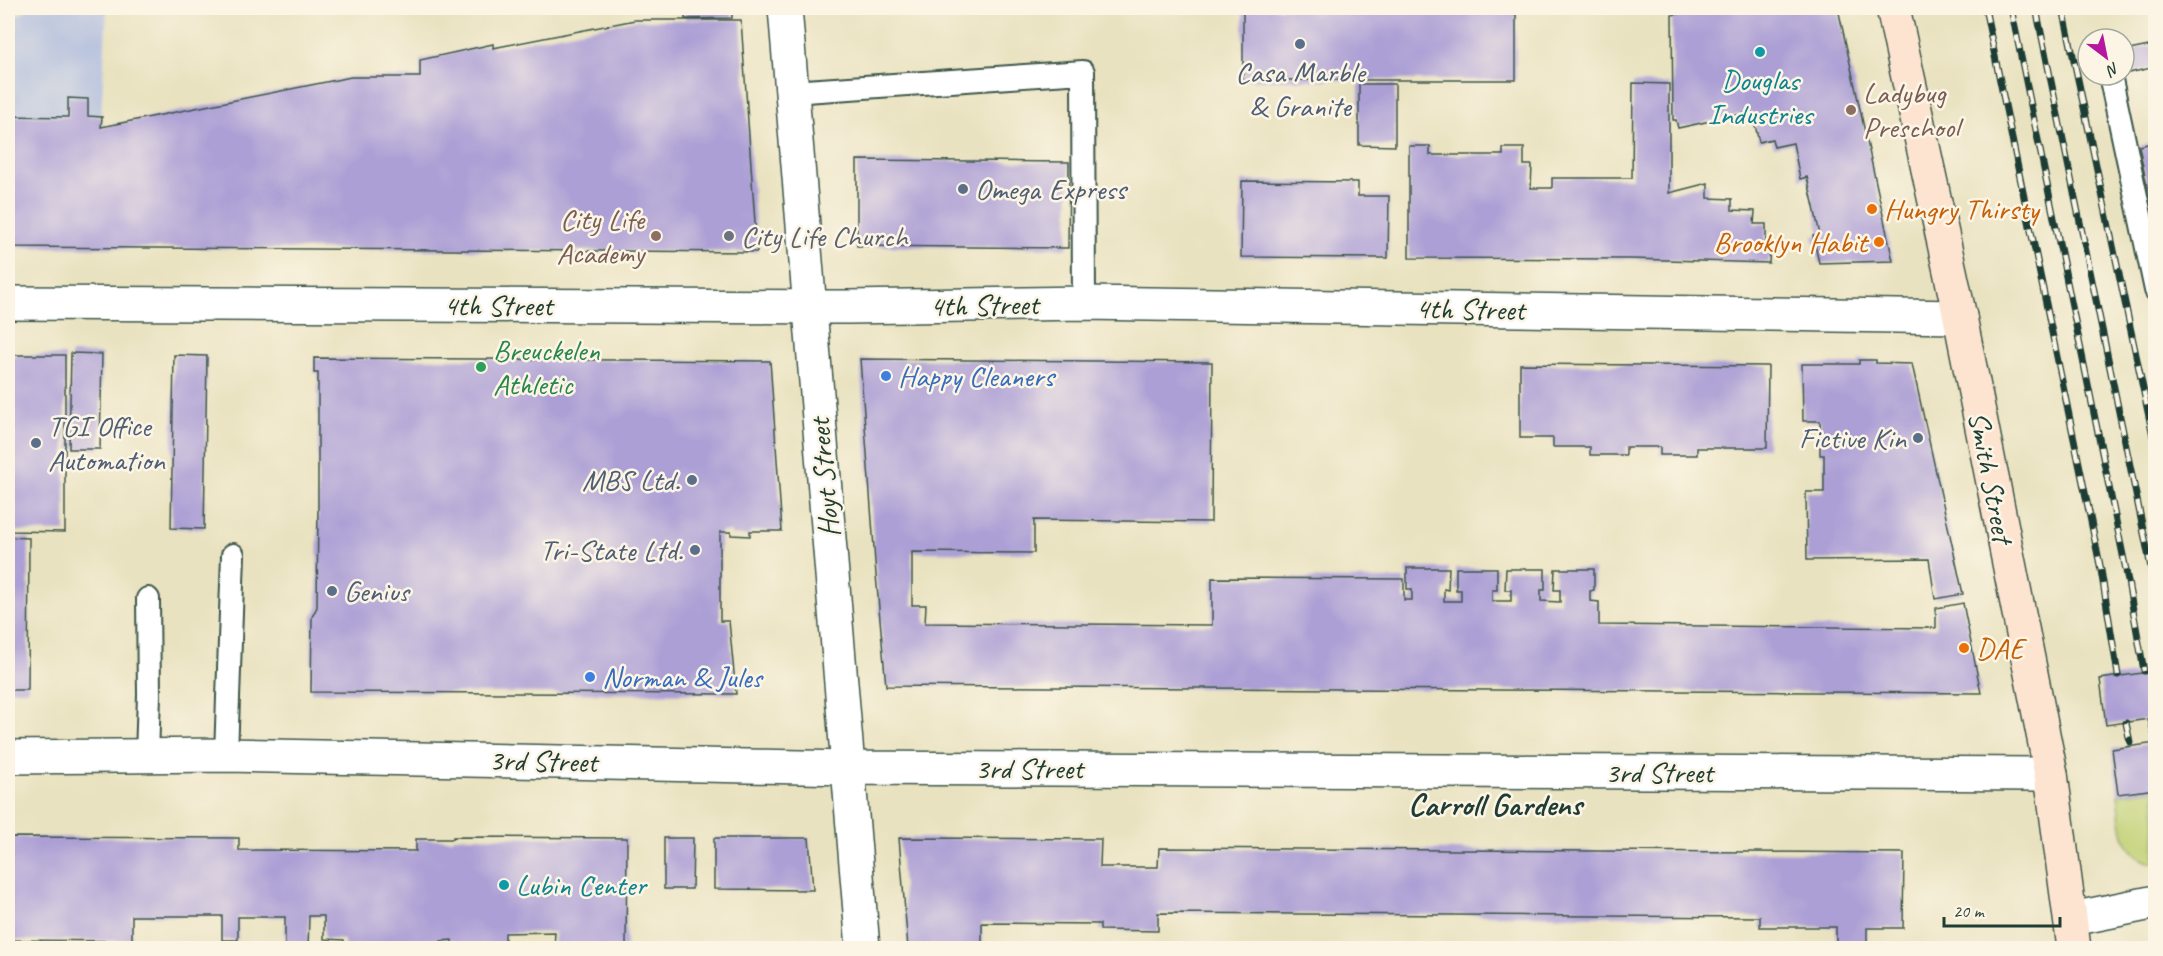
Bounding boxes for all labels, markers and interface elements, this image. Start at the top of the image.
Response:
north arrow [2076,27,2136,87]
marker: Casa Marble & Granite [1293,37,1307,51]
marker: Douglas Industries [1753,45,1767,59]
place label: Casa Marble & Granite [1235,53,1367,125]
text: N [2101,58,2123,82]
place label: Douglas Industries [1708,61,1815,133]
place label: Ladybug Preschool [1863,74,1964,146]
marker: Ladybug Preschool [1844,103,1858,117]
place label: Omega Express [975,170,1129,208]
marker: Omega Express [956,182,970,196]
place label: Hungry Thirsty [1884,190,2041,228]
place label: City Life Academy [557,200,647,272]
marker: Hungry Thirsty [1865,202,1879,216]
place label: City Life Church [741,217,910,255]
place label: Brooklyn Habit [1714,223,1870,261]
marker: City Life Academy [649,229,663,243]
marker: City Life Church [722,229,736,243]
marker: Brooklyn Habit [1872,235,1886,249]
street label: 4th Street [929,285,1042,325]
street label: 4th Street [443,286,556,324]
street label: 4th Street [1415,289,1528,329]
place label: Breuckelen Athletic [493,331,600,403]
place label: Happy Cleaners [898,357,1057,395]
marker: Breuckelen Athletic [474,360,488,374]
marker: Happy Cleaners [879,369,893,383]
place label: TGI Office Automation [48,407,166,479]
street label: Smith Street [1960,408,2023,550]
street label: Hoyt Street [800,414,848,539]
place label: Fictive Kin [1799,419,1907,457]
marker: Fictive Kin [1911,431,1925,445]
marker: TGI Office Automation [29,436,43,450]
place label: MBS Ltd. [582,461,680,499]
marker: MBS Ltd. [685,473,699,487]
place label: Tri-State Ltd. [540,531,683,569]
marker: Tri-State Ltd. [688,543,702,557]
place label: Genius [344,572,412,610]
marker: Genius [325,584,339,598]
place label: DAE [1976,629,2027,667]
marker: DAE [1957,641,1971,655]
place label: Norman & Jules [602,658,764,696]
marker: Norman & Jules [583,670,597,684]
street label: 3rd Street [489,741,600,781]
street label: 3rd Street [975,749,1086,787]
street label: 3rd Street [1605,753,1716,791]
district label: Carroll Gardens [1408,784,1586,825]
place label: Lubin Center [516,866,648,904]
marker: Lubin Center [497,878,511,892]
scale bar [1944,890,2060,928]
text: 20 m [1953,900,1986,922]

